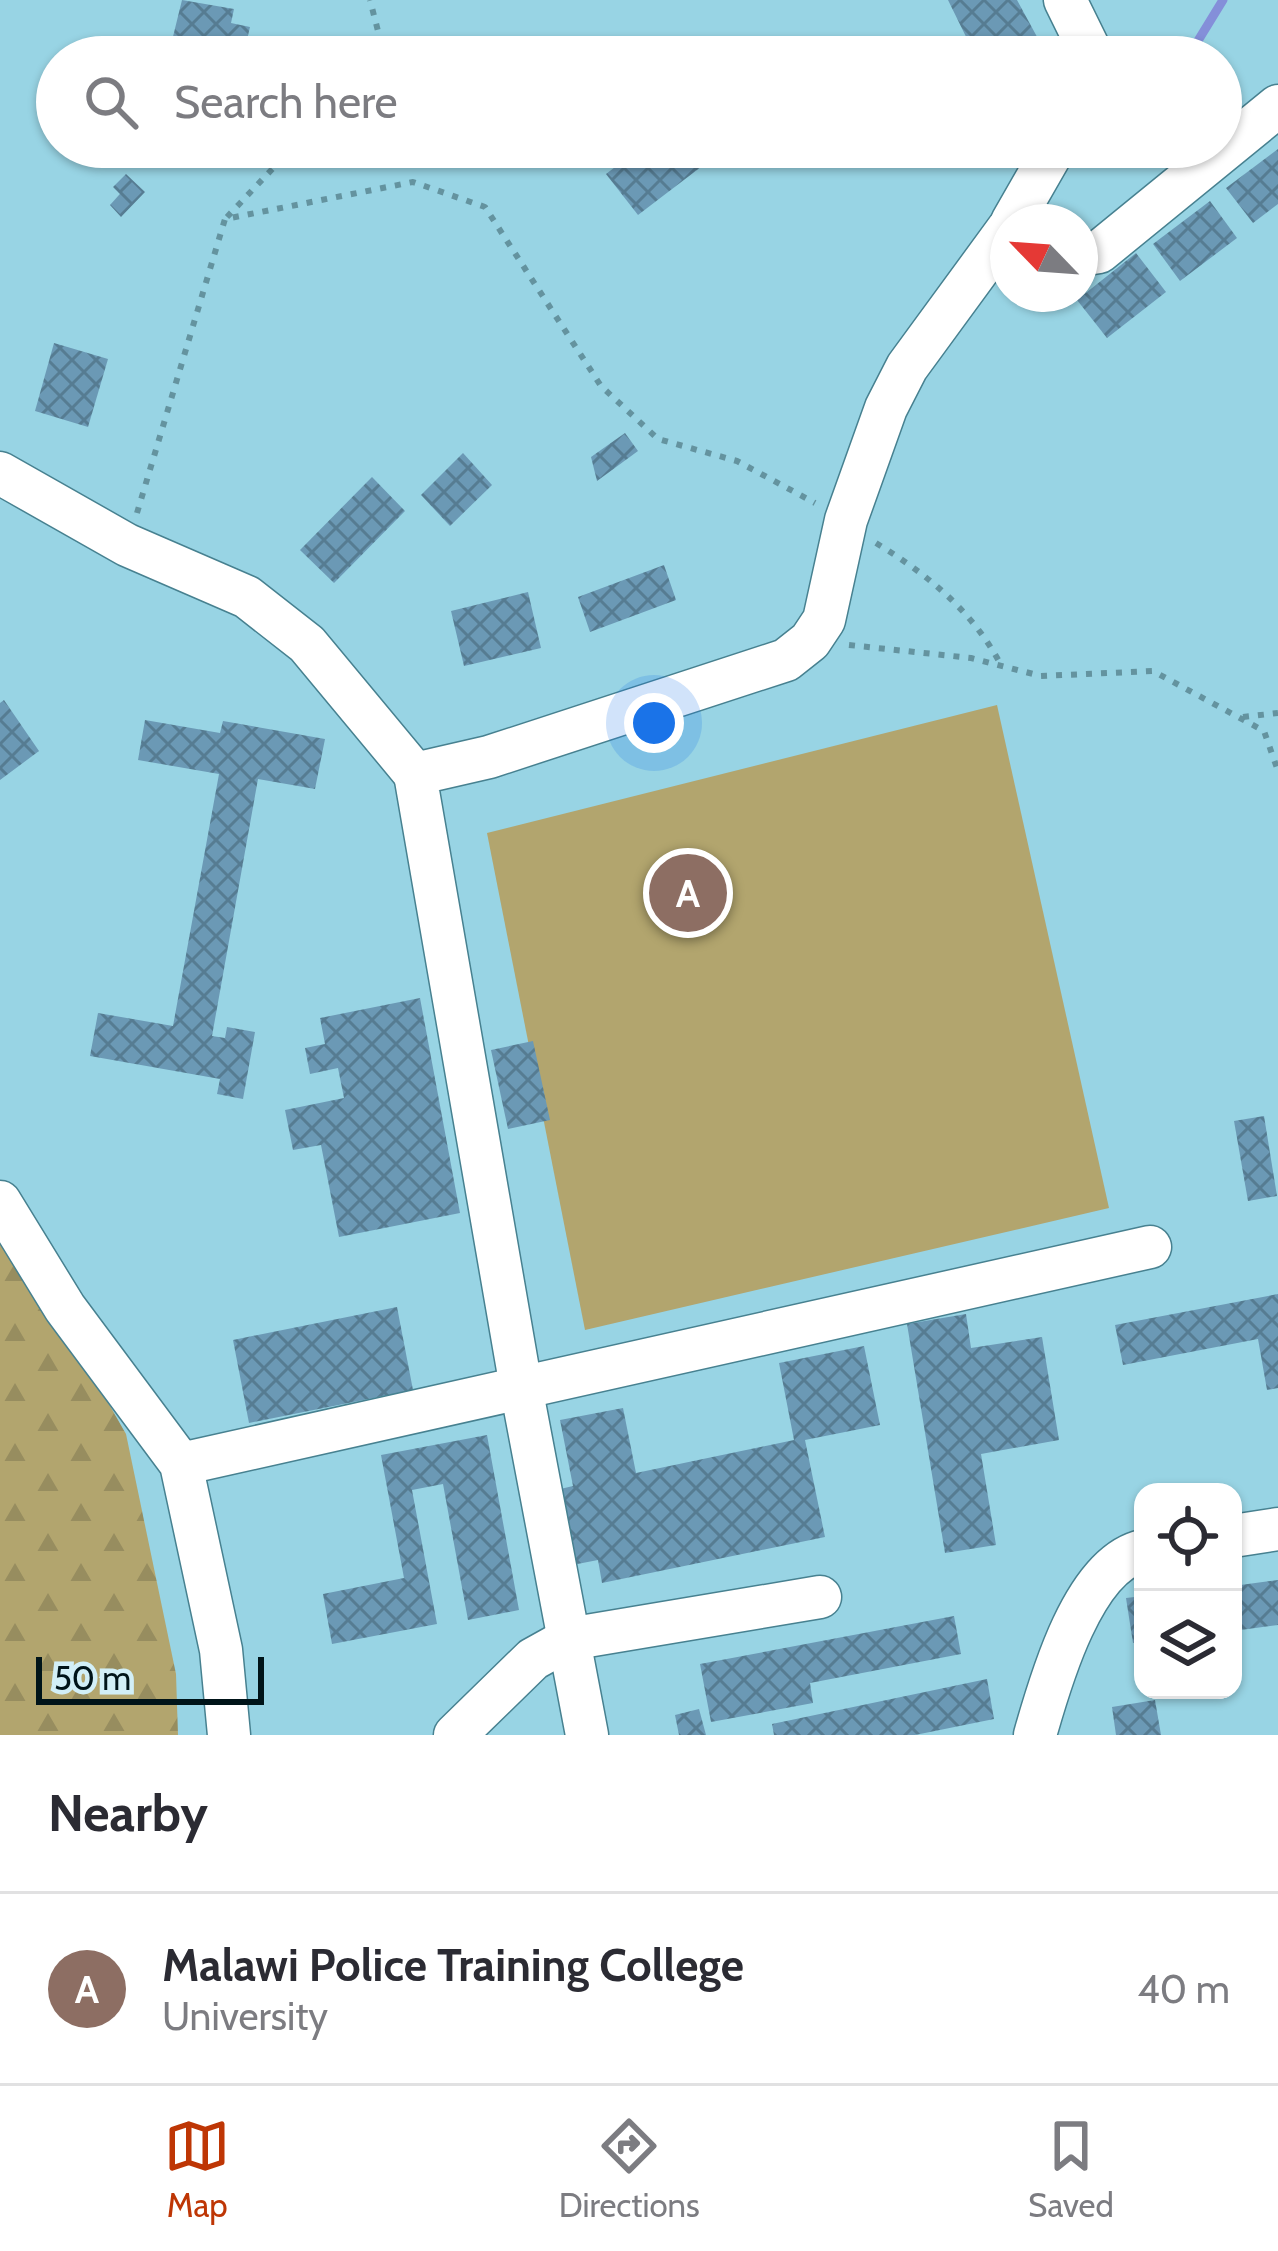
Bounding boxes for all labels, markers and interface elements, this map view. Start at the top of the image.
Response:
search box [36,36,1242,168]
icon: search [78,69,144,135]
text: Search here [174,75,398,129]
north arrow [990,204,1098,312]
your location [624,693,684,753]
pin: A [649,848,727,938]
map controls [1134,1483,1242,1699]
button: locate [1134,1483,1242,1591]
button: layers [1134,1591,1242,1699]
scale bar [36,1651,264,1704]
text: 50 m [54,1658,131,1698]
text: Nearby [48,1782,208,1844]
text: Malawi Police Training College [162,1938,744,1992]
text: A [75,1965,99,2013]
text: 40 m [1137,1965,1230,2013]
text: University [162,1992,328,2040]
tab: Map [164,2113,230,2225]
tab: Directions [559,2113,700,2225]
tab: Saved [1028,2113,1114,2225]

